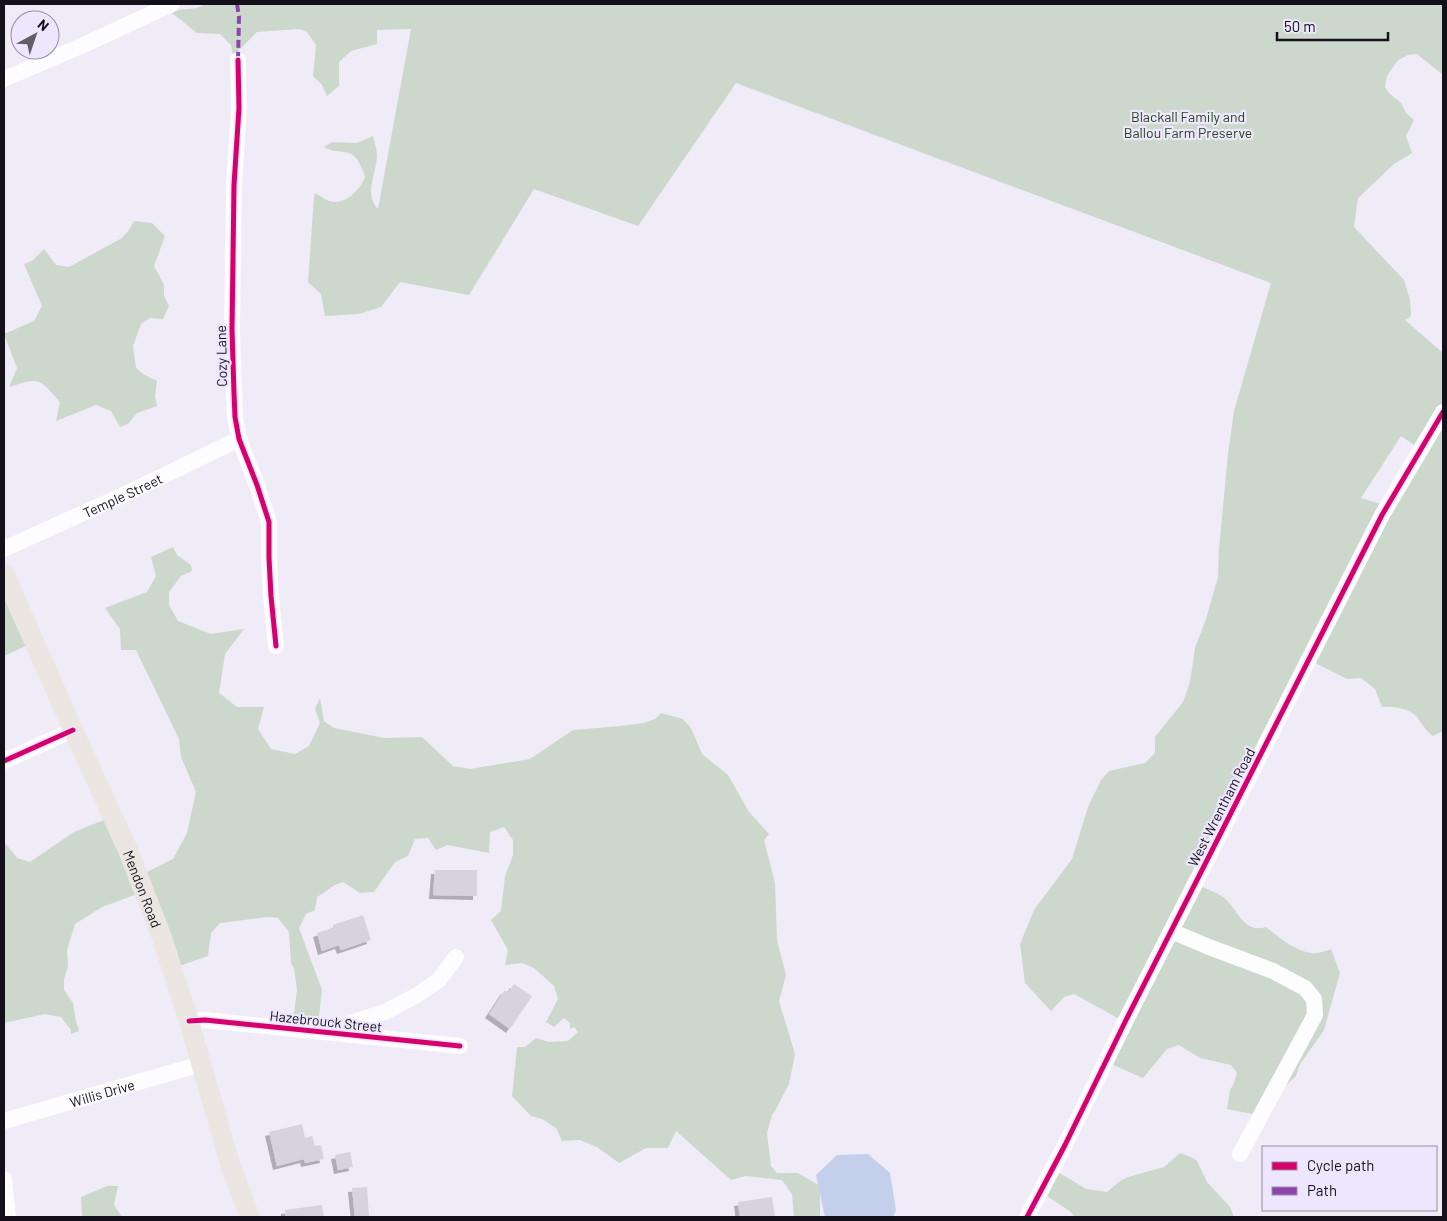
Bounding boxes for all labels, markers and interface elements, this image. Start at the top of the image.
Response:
north arrow [10,10,60,60]
scale bar [1277,10,1388,42]
text: N [35,15,53,34]
text: 50 m [1284,17,1316,35]
park label: Blackall Family and Ballou Farm Preserve [1124,108,1252,141]
street label: Cozy Lane [212,325,230,387]
street label: Temple Street [80,469,165,521]
street label: West Wrentham Road [1184,745,1258,869]
street label: Mendon Road [120,848,166,930]
street label: Hazebrouck Street [269,1007,383,1035]
street label: Willis Drive [68,1075,136,1110]
legend [1262,1146,1437,1211]
text: Cycle path [1307,1156,1374,1174]
text: Path [1307,1181,1337,1199]

